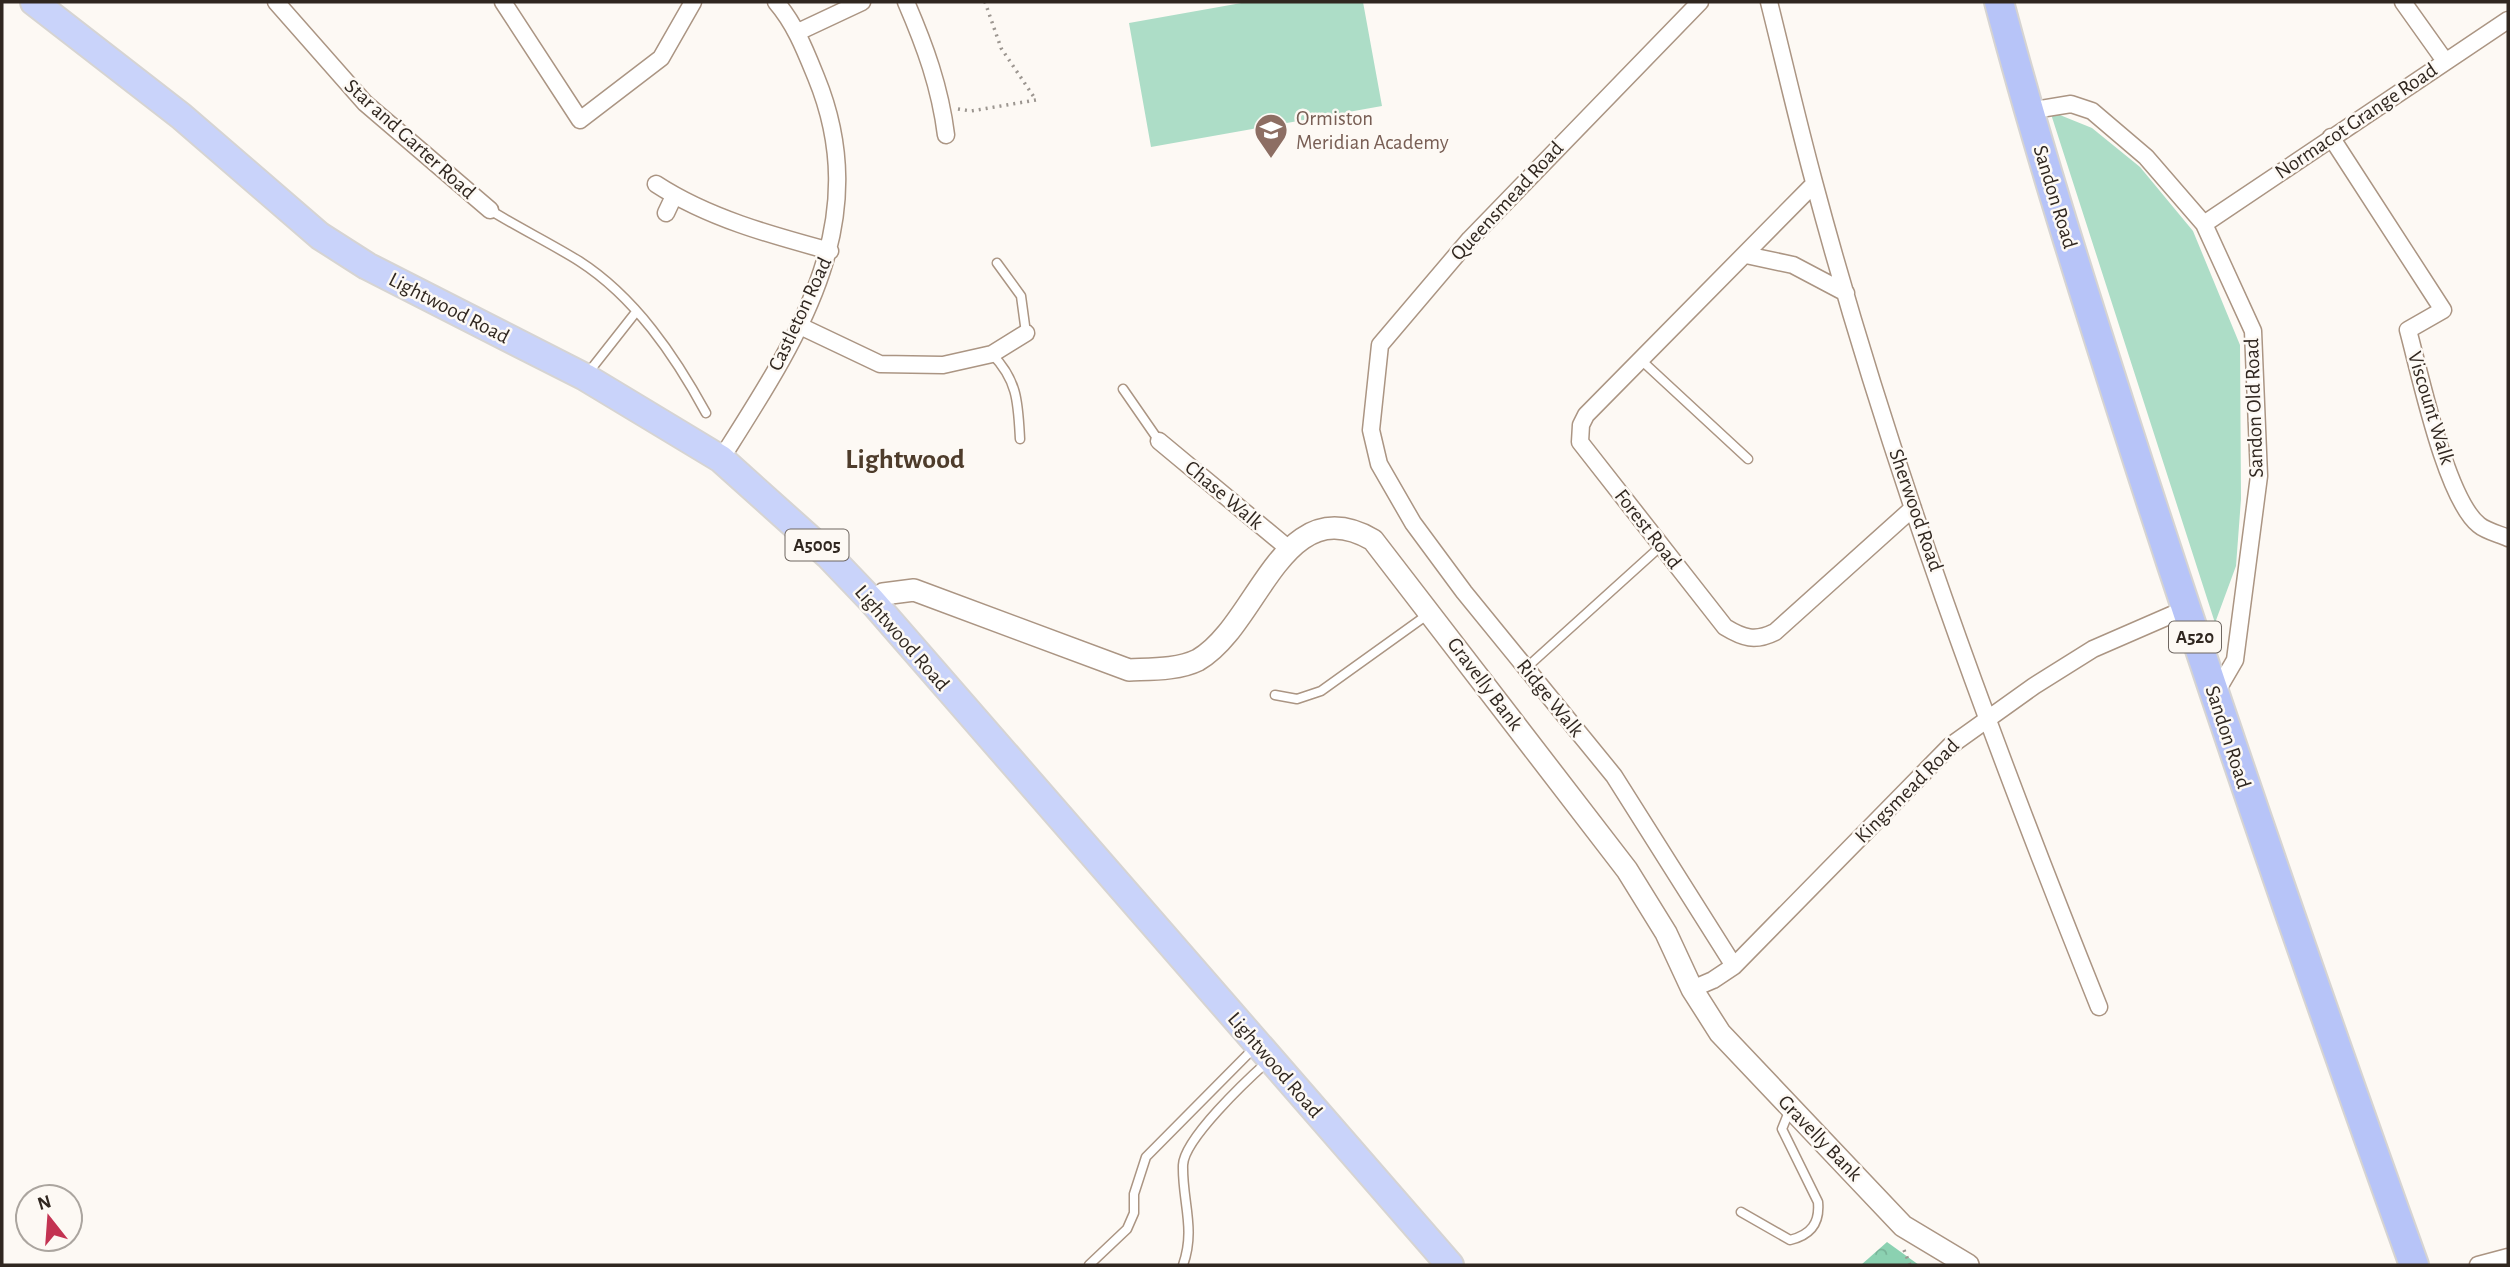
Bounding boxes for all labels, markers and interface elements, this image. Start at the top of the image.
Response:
street label: Normacot Grange Road [2271,59,2441,183]
street label: Star and Garter Road [341,75,479,203]
place label: Ormiston Meridian Academy [1296,108,1449,153]
school or university icon: Ormiston Meridian Academy [1252,111,1290,160]
street label: Queensmead Road [1447,137,1567,265]
street label: Sandon Road [2029,143,2081,251]
street label: Castleton Road [765,254,835,374]
street label: Lightwood Road [385,269,513,347]
street label: Sandon Old Road [2241,338,2267,478]
street label: Viscount Walk [2404,349,2458,467]
district label: Lightwood [845,446,965,474]
street label: Sherwood Road [1885,446,1947,574]
street label: Chase Walk [1181,457,1267,534]
street label: Forest Road [1611,485,1685,573]
road number: A5005 [786,530,848,560]
street label: Lightwood Road [851,581,953,695]
road number: A520 [2169,622,2221,652]
street label: Gravelly Bank [1443,634,1527,735]
street label: Ridge Walk [1513,655,1588,741]
street label: Sandon Road [2202,683,2255,791]
street label: Kingsmead Road [1851,735,1963,847]
street label: Lightwood Road [1224,1008,1326,1122]
street label: Gravelly Bank [1774,1091,1866,1185]
north arrow [14,1183,84,1253]
text: N [35,1192,54,1214]

